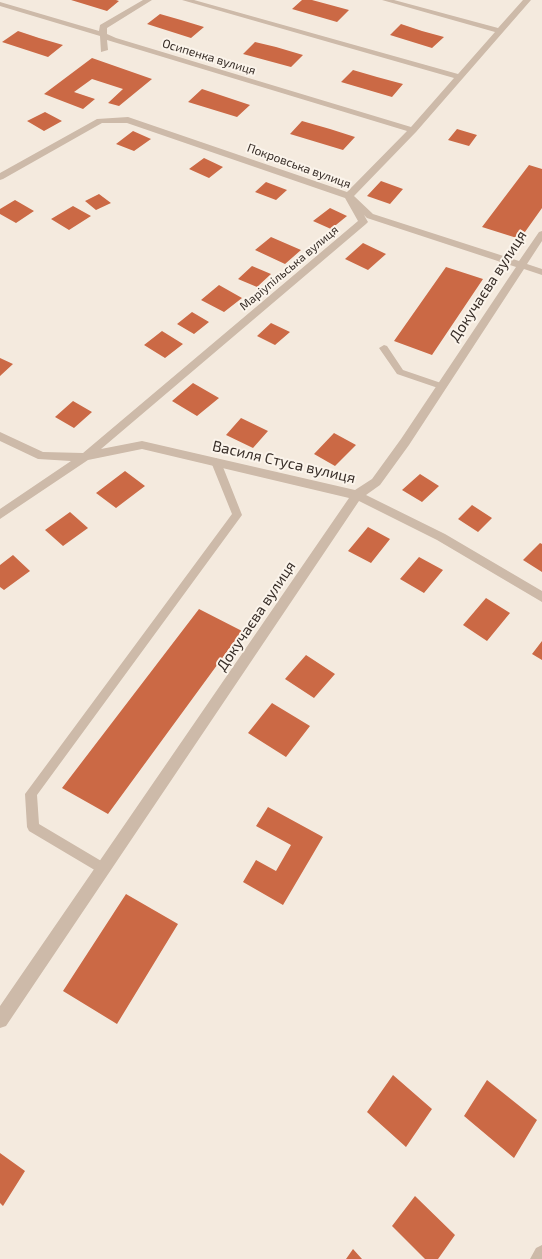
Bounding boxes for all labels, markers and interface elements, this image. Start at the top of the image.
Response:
street label: Осипенка вулиця [161,36,257,78]
street label: Покровська вулиця [245,140,353,192]
street label: Маріупільська вулиця [237,223,341,313]
street label: Докучаєва вулиця [445,227,531,345]
street label: Василя Стуса вулиця [211,437,357,487]
street label: Докучаєва вулиця [213,558,299,674]

